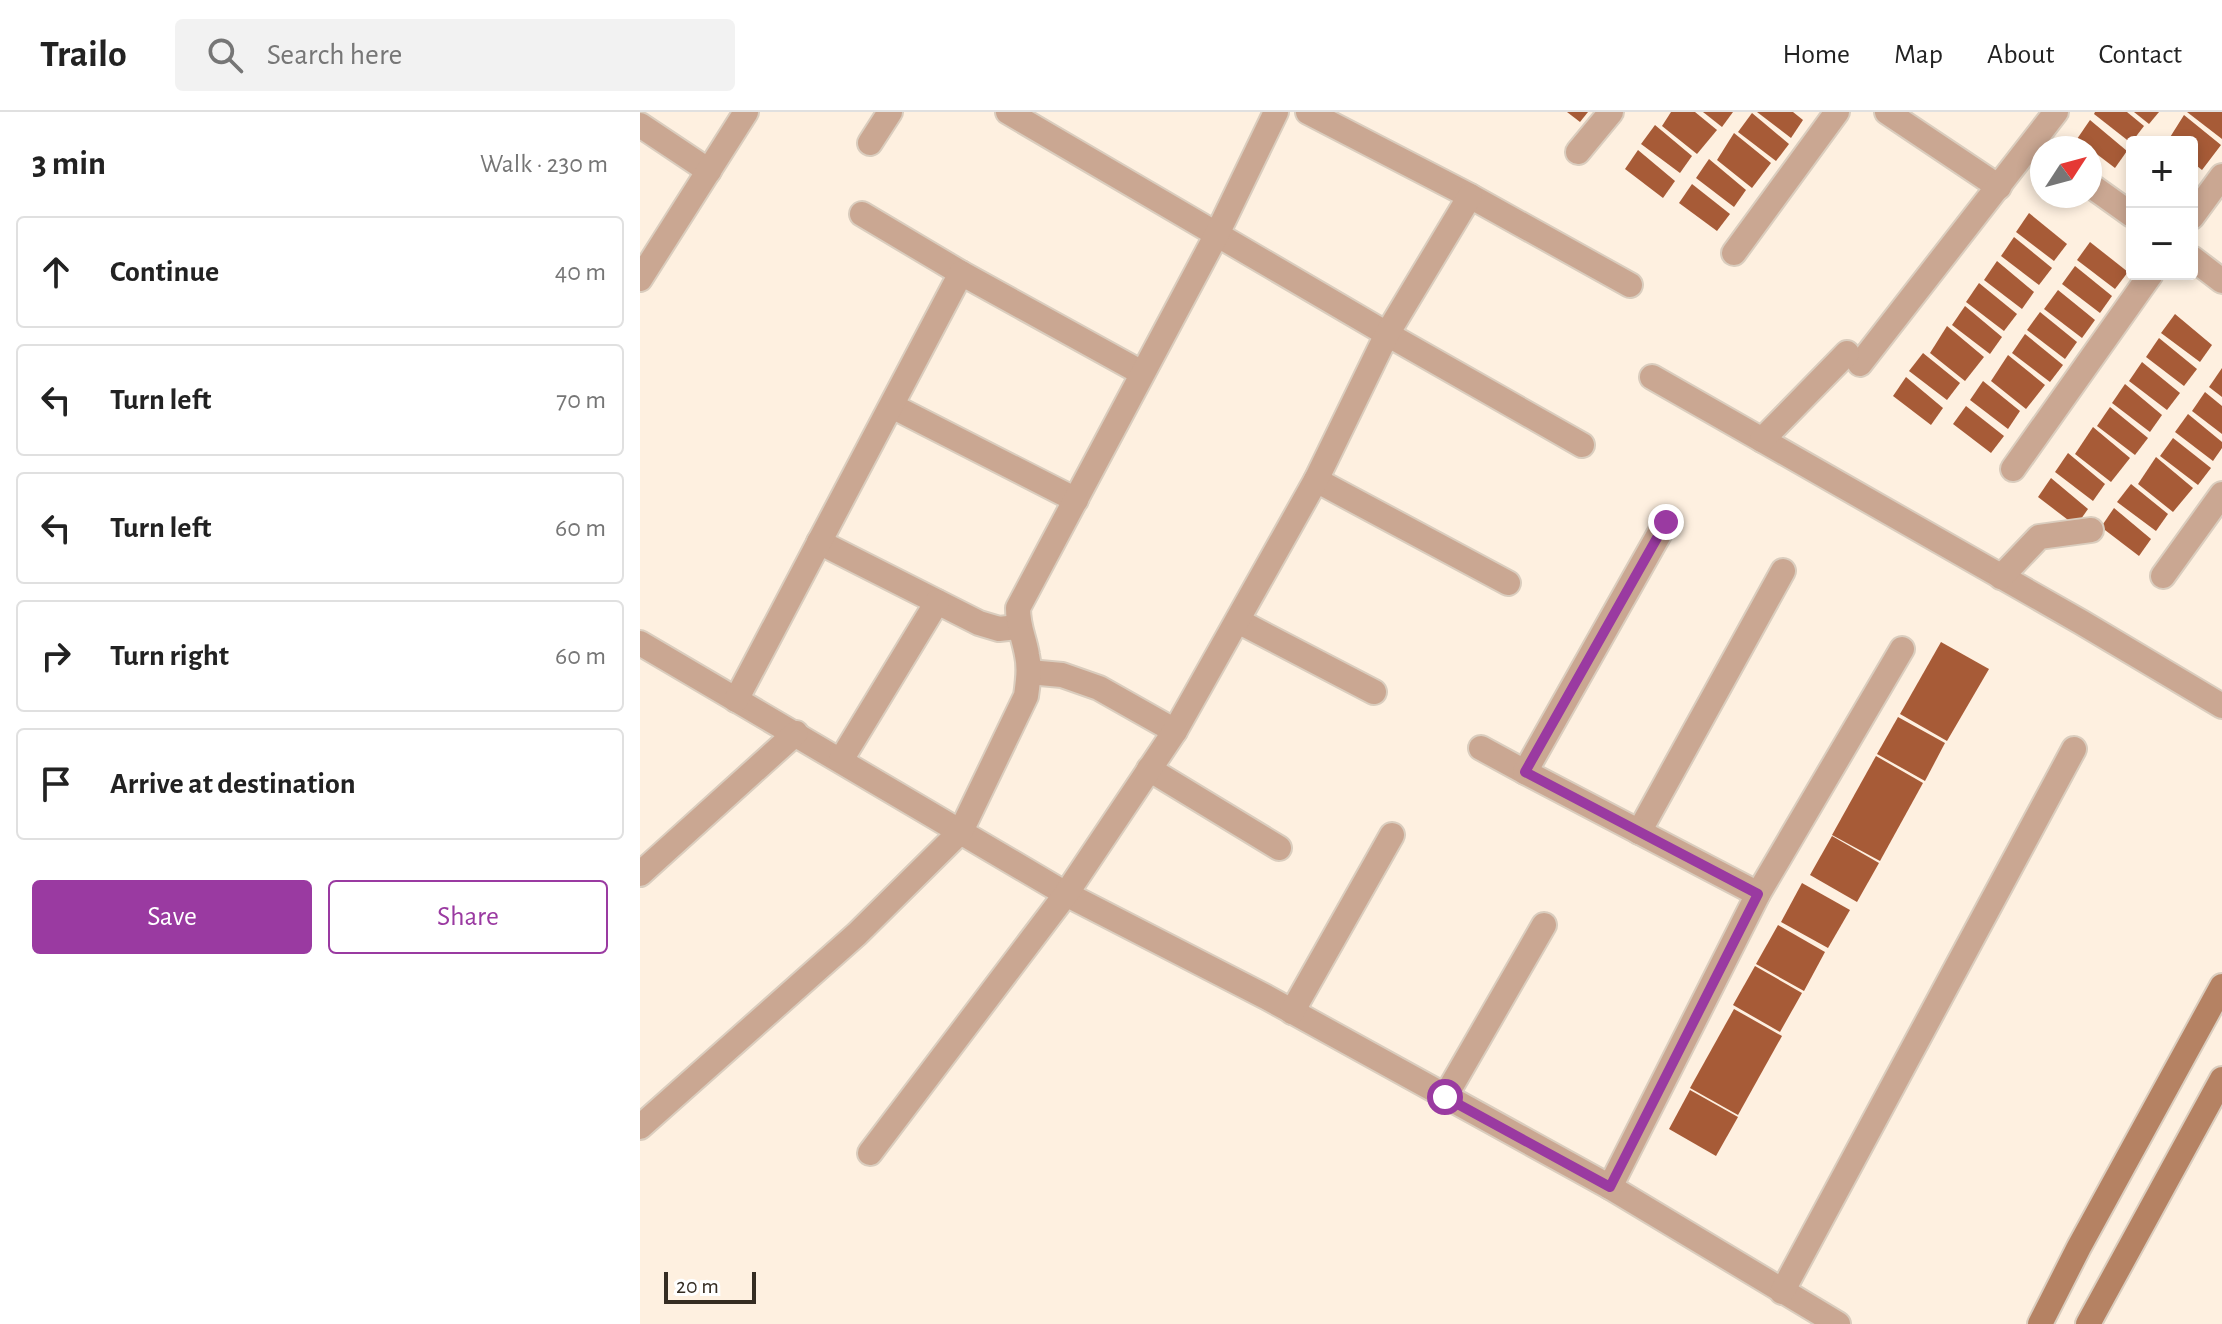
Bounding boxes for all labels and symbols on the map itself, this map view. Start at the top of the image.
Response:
north arrow [2030,136,2102,208]
route end [1648,504,1684,540]
route start [1427,1079,1463,1115]
scale bar [664,1268,756,1304]

